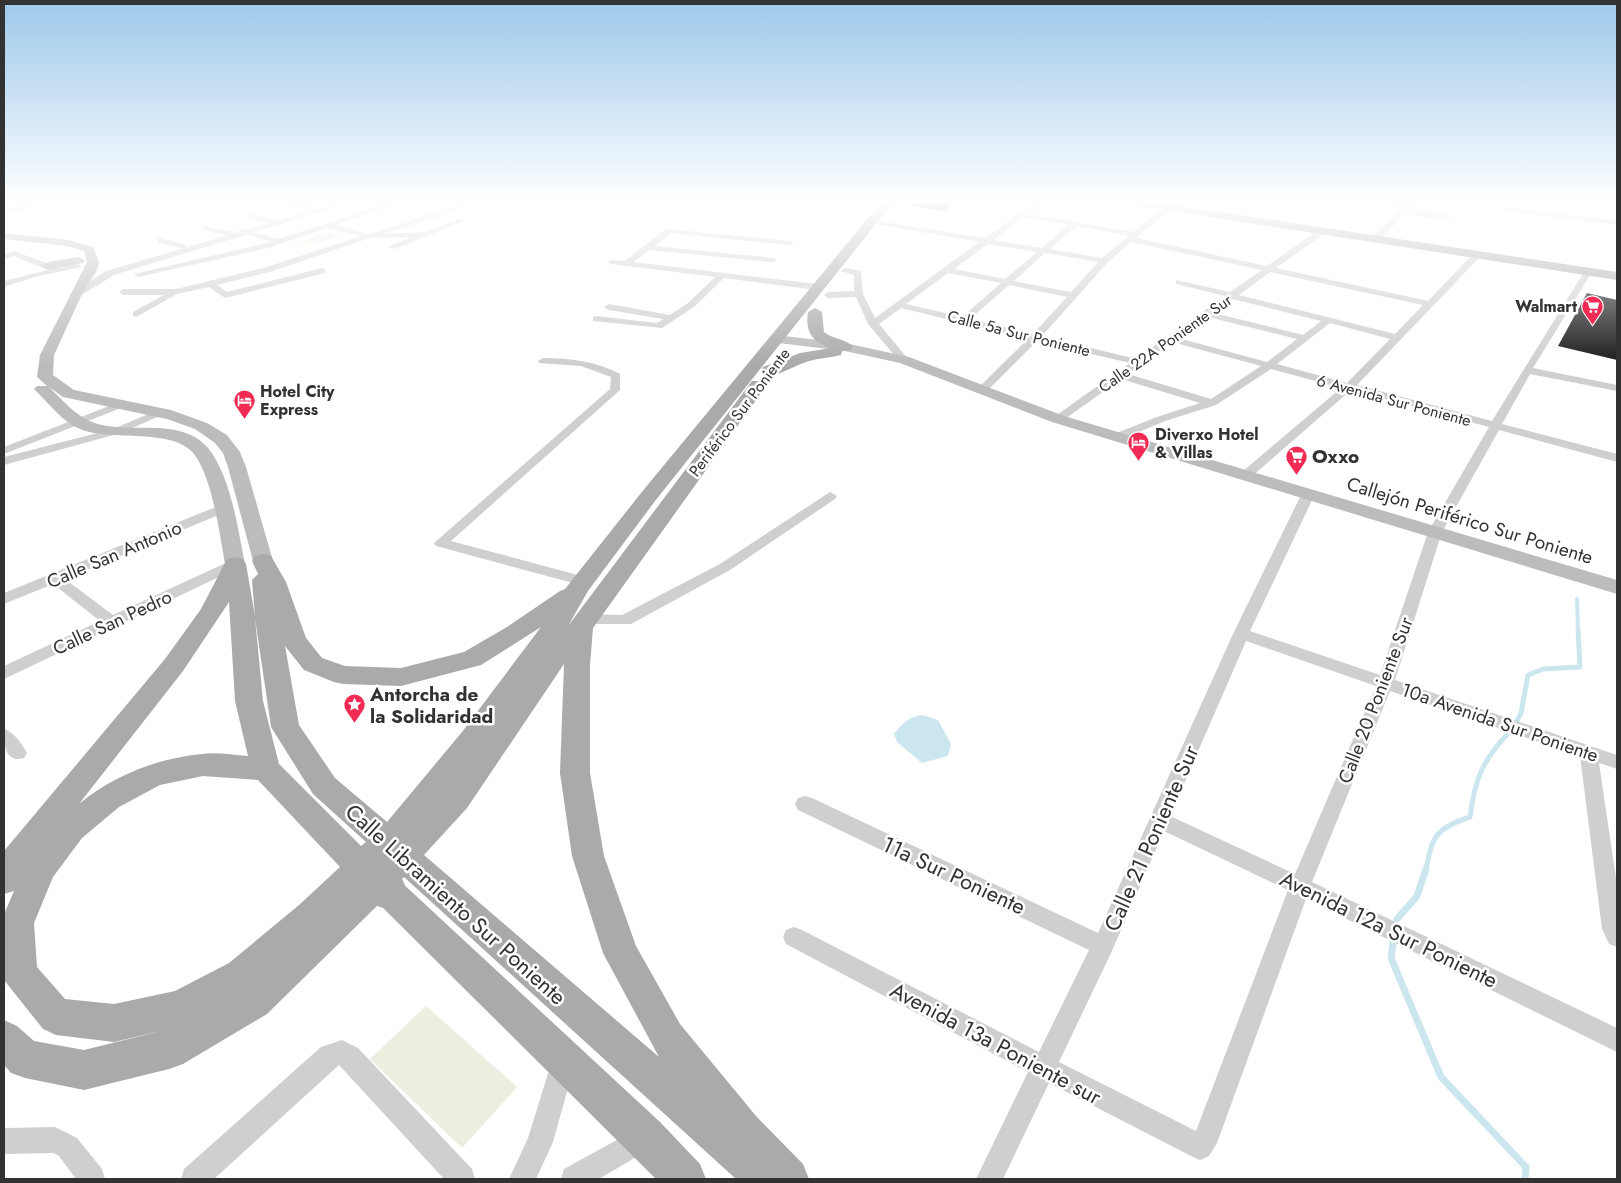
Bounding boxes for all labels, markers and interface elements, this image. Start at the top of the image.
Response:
street label: Calle 22A Poniente Sur [1094,288,1237,398]
supermarket icon: Walmart [1581,294,1605,325]
place label: Walmart [1515,295,1578,318]
street label: Calle 5a Sur Poniente [945,305,1093,362]
street label: Periférico Sur Poniente [683,343,795,481]
street label: 6 Avenida Sur Poniente [1314,369,1474,432]
place label: Hotel City Express [260,380,335,421]
hotel icon: Hotel City Express [232,388,256,419]
place label: Diverxo Hotel & Villas [1155,423,1259,464]
hotel icon: Diverxo Hotel & Villas [1127,431,1151,462]
place label: Oxxo [1312,443,1359,470]
supermarket icon: Oxxo [1284,444,1308,475]
street label: Callejón Periférico Sur Poniente [1343,470,1597,571]
street label: Calle San Antonio [42,514,186,595]
street label: Calle San Pedro [48,583,176,662]
street label: Calle 20 Poniente Sur [1331,613,1420,787]
street label: 10a Avenida Sur Poniente [1398,676,1602,769]
place label: Antorcha de la Solidaridad [369,681,493,730]
place icon: Antorcha de la Solidaridad [342,693,366,724]
street label: Calle 21 Poniente Sur [1096,739,1207,936]
street label: Calle Libramiento Sur Poniente [338,796,574,1012]
street label: 11a Sur Poniente [877,828,1031,922]
street label: Avenida 12a Sur Poniente [1275,862,1503,996]
street label: Avenida 13a Poniente sur [885,974,1108,1112]

